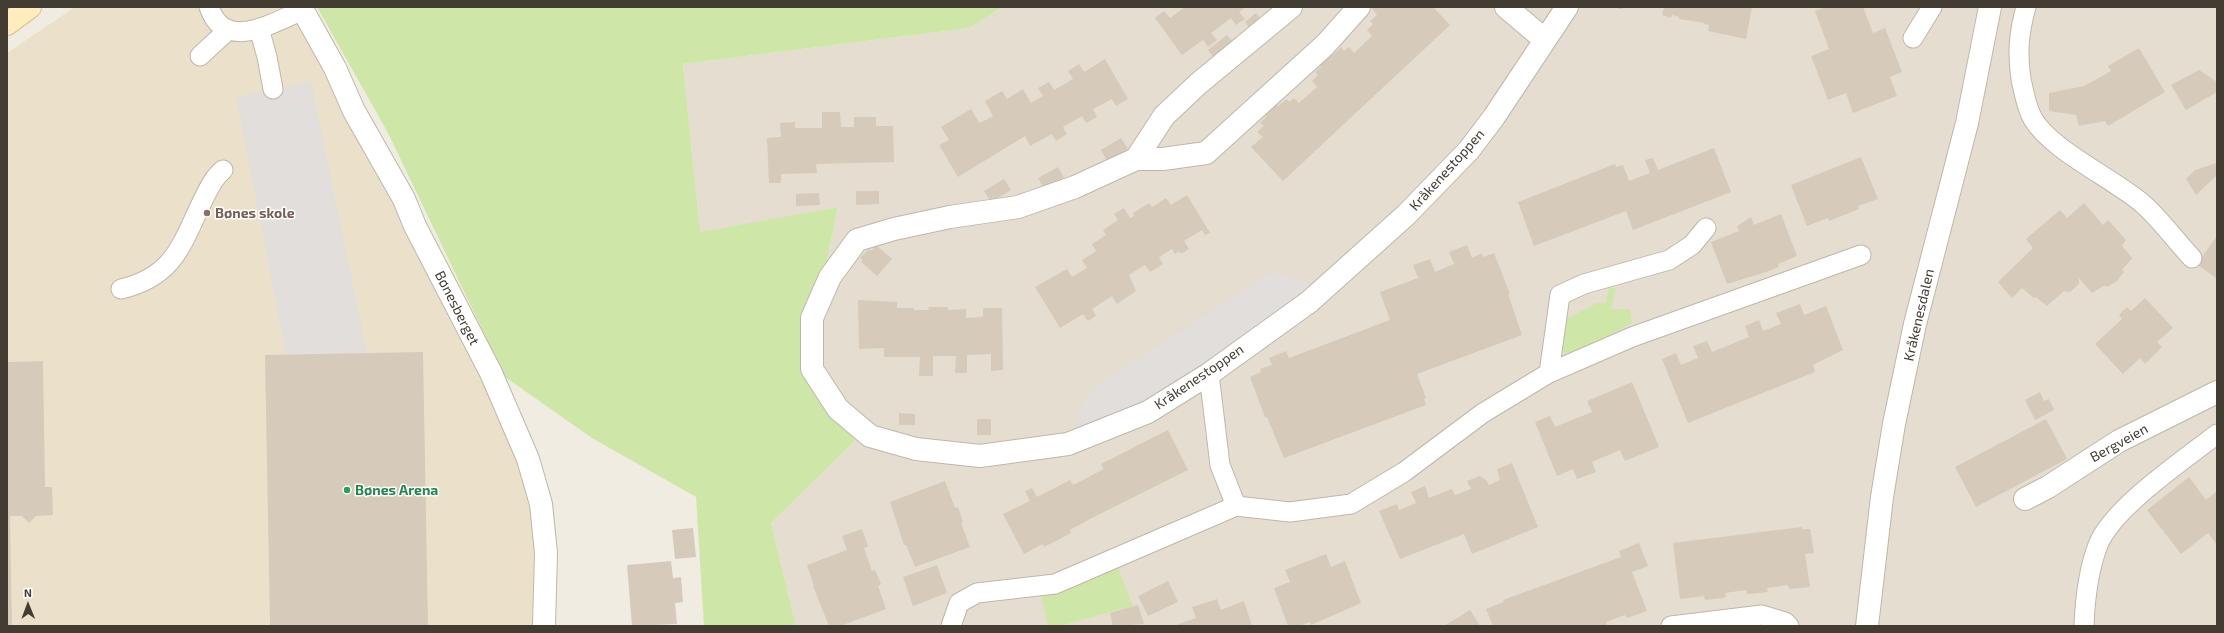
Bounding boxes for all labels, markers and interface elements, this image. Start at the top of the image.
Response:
street label: Kråkenestoppen [1406,126,1488,214]
place label: Bønes skole [215,205,295,221]
marker: Bønes skole [202,208,212,218]
street label: Kråkenesdalen [1900,267,1938,363]
street label: Bønesberget [431,268,483,348]
street label: Kråkenestoppen [1151,341,1247,413]
street label: Bergveien [2087,420,2151,466]
place label: Bønes Arena [355,482,438,498]
marker: Bønes Arena [342,485,352,495]
north arrow [8,585,48,625]
text: N [24,586,32,599]

